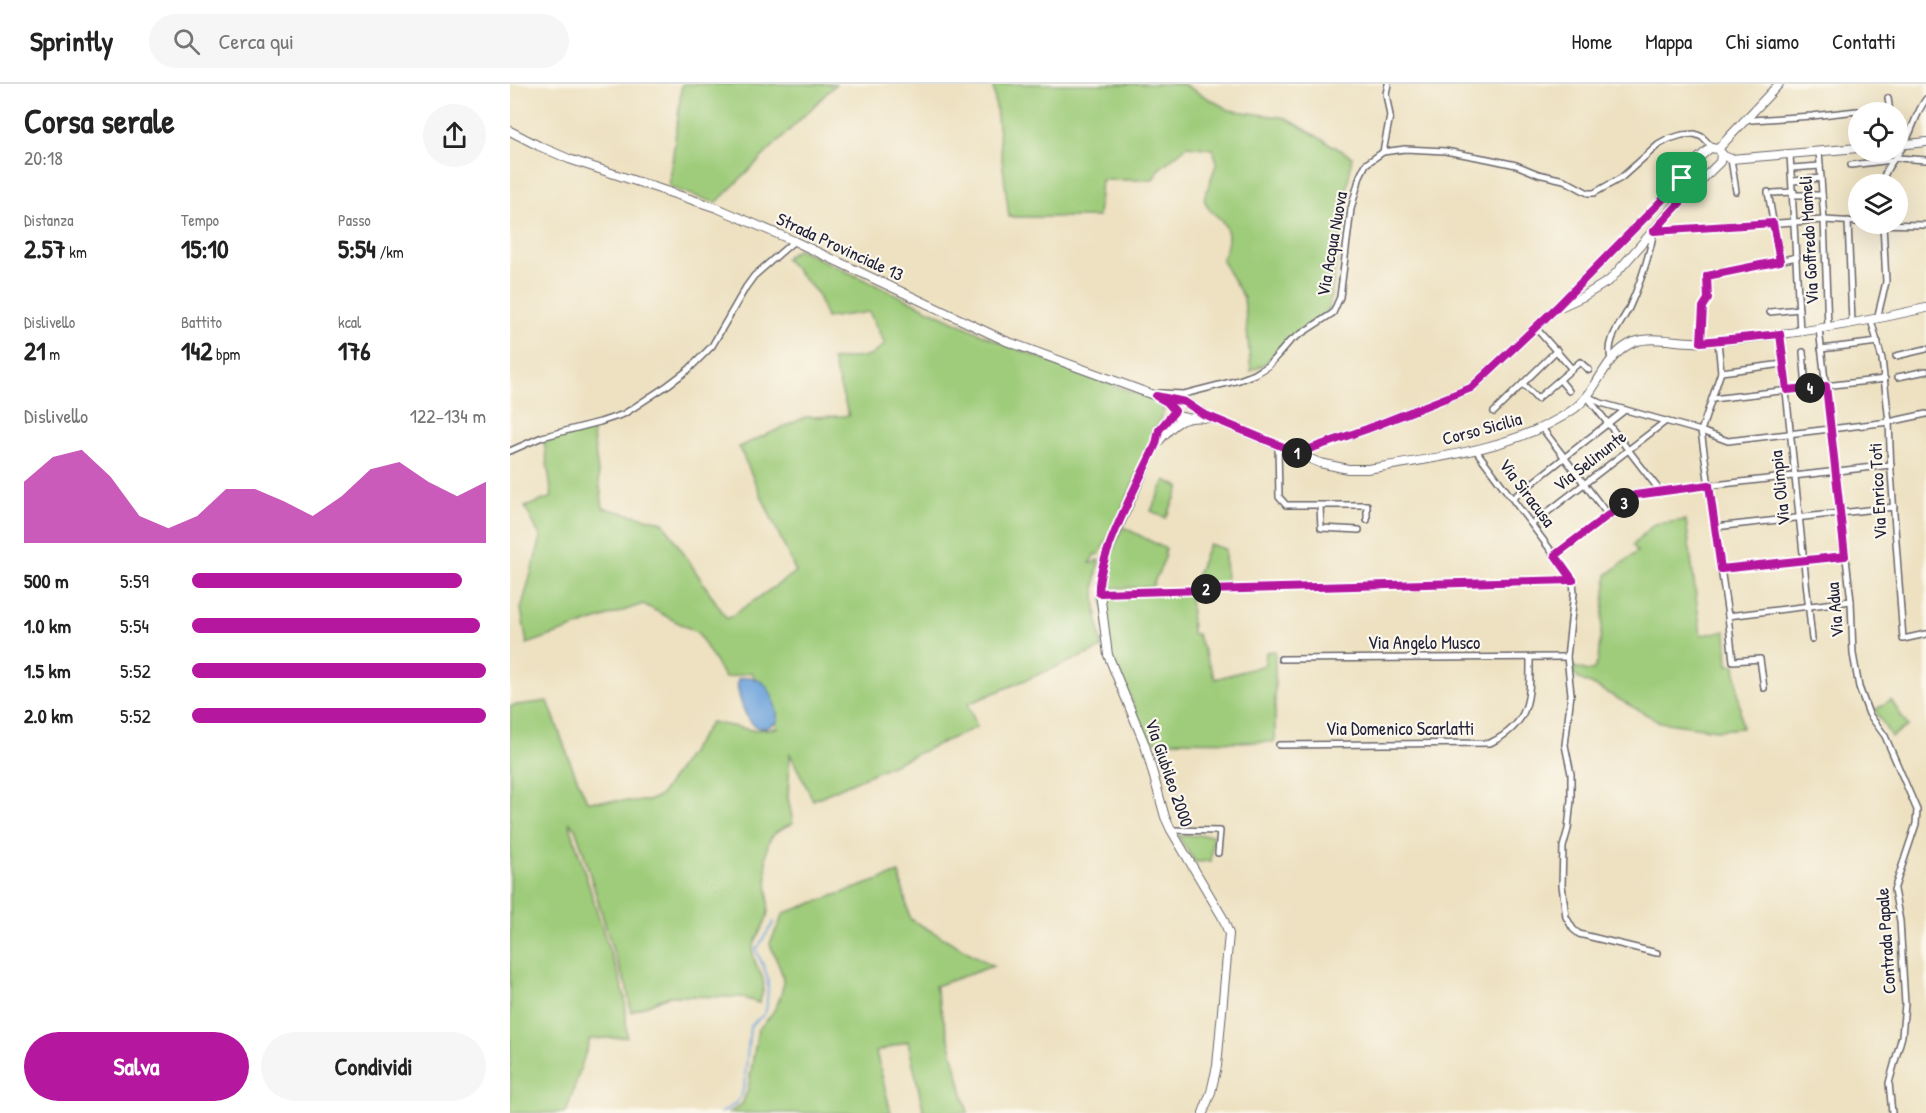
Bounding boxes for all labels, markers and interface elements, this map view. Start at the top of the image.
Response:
search box [149,14,569,68]
text: Sprintly [30,22,113,60]
icon: search [170,25,203,58]
text: Cerca qui [218,26,294,56]
text: Home [1571,27,1612,56]
text: Mappa [1645,27,1692,56]
text: Chi siamo [1725,27,1799,56]
text: Contatti [1832,27,1896,56]
text: Corsa serale [24,99,175,143]
map controls [1848,102,1908,234]
button: locate [1848,102,1908,162]
button: share [423,104,486,167]
text: 20:18 [24,144,63,171]
pin [1656,152,1707,203]
icon: arrive [1665,161,1698,194]
button: layers [1848,174,1908,234]
street label: Via Goffredo Mameli [1793,175,1824,305]
street label: Via Acqua Nuova [1310,189,1353,298]
street label: Strada Provinciale 13 [773,206,908,287]
text: Distanza [24,209,73,231]
text: Tempo [181,209,219,231]
text: Passo [338,209,371,231]
text: 2.57 [24,231,66,266]
text: 15:10 [181,231,229,266]
text: 5:54 [338,231,376,266]
text: km [66,241,87,263]
text: /km [376,241,404,263]
text: Dislivello [24,311,75,333]
text: Battito [181,311,222,333]
text: kcal [338,311,361,333]
text: 21 [24,333,46,368]
text: 142 [181,333,212,368]
text: 176 [338,333,371,368]
text: m [46,343,60,365]
text: bpm [212,343,240,365]
pin: 4 [1795,373,1825,403]
text: 4 [1807,377,1813,399]
text: Dislivello [24,402,88,429]
text: 122–134 m [410,402,486,429]
street label: Corso Sicilia [1439,406,1524,451]
street label: Via Selinunte [1548,424,1631,497]
pin: 1 [1282,438,1312,468]
text: 1 [1294,442,1300,464]
street label: Via Enrico Toti [1862,442,1893,540]
street label: Via Olimpia [1763,449,1796,527]
street label: Via Siracusa [1493,453,1561,532]
pin: 3 [1609,488,1639,518]
text: 3 [1620,492,1628,514]
text: 500 m [24,567,69,594]
text: 5:59 [120,567,149,594]
pin: 2 [1191,574,1221,604]
text: 2 [1202,578,1210,600]
street label: Via Adua [1820,581,1849,639]
text: 1.0 km [24,612,71,639]
text: 5:54 [120,612,149,639]
street label: Via Angelo Musco [1368,630,1480,655]
text: 1.5 km [24,657,71,684]
text: 5:52 [120,657,151,684]
text: 2.0 km [24,702,73,729]
text: 5:52 [120,702,151,729]
street label: Via Giubileo 2000 [1139,716,1200,830]
street label: Via Domenico Scarlatti [1326,716,1474,741]
street label: Contrada Papale [1869,887,1902,995]
button: Salva [24,1032,249,1101]
button: Condividi [261,1032,486,1101]

